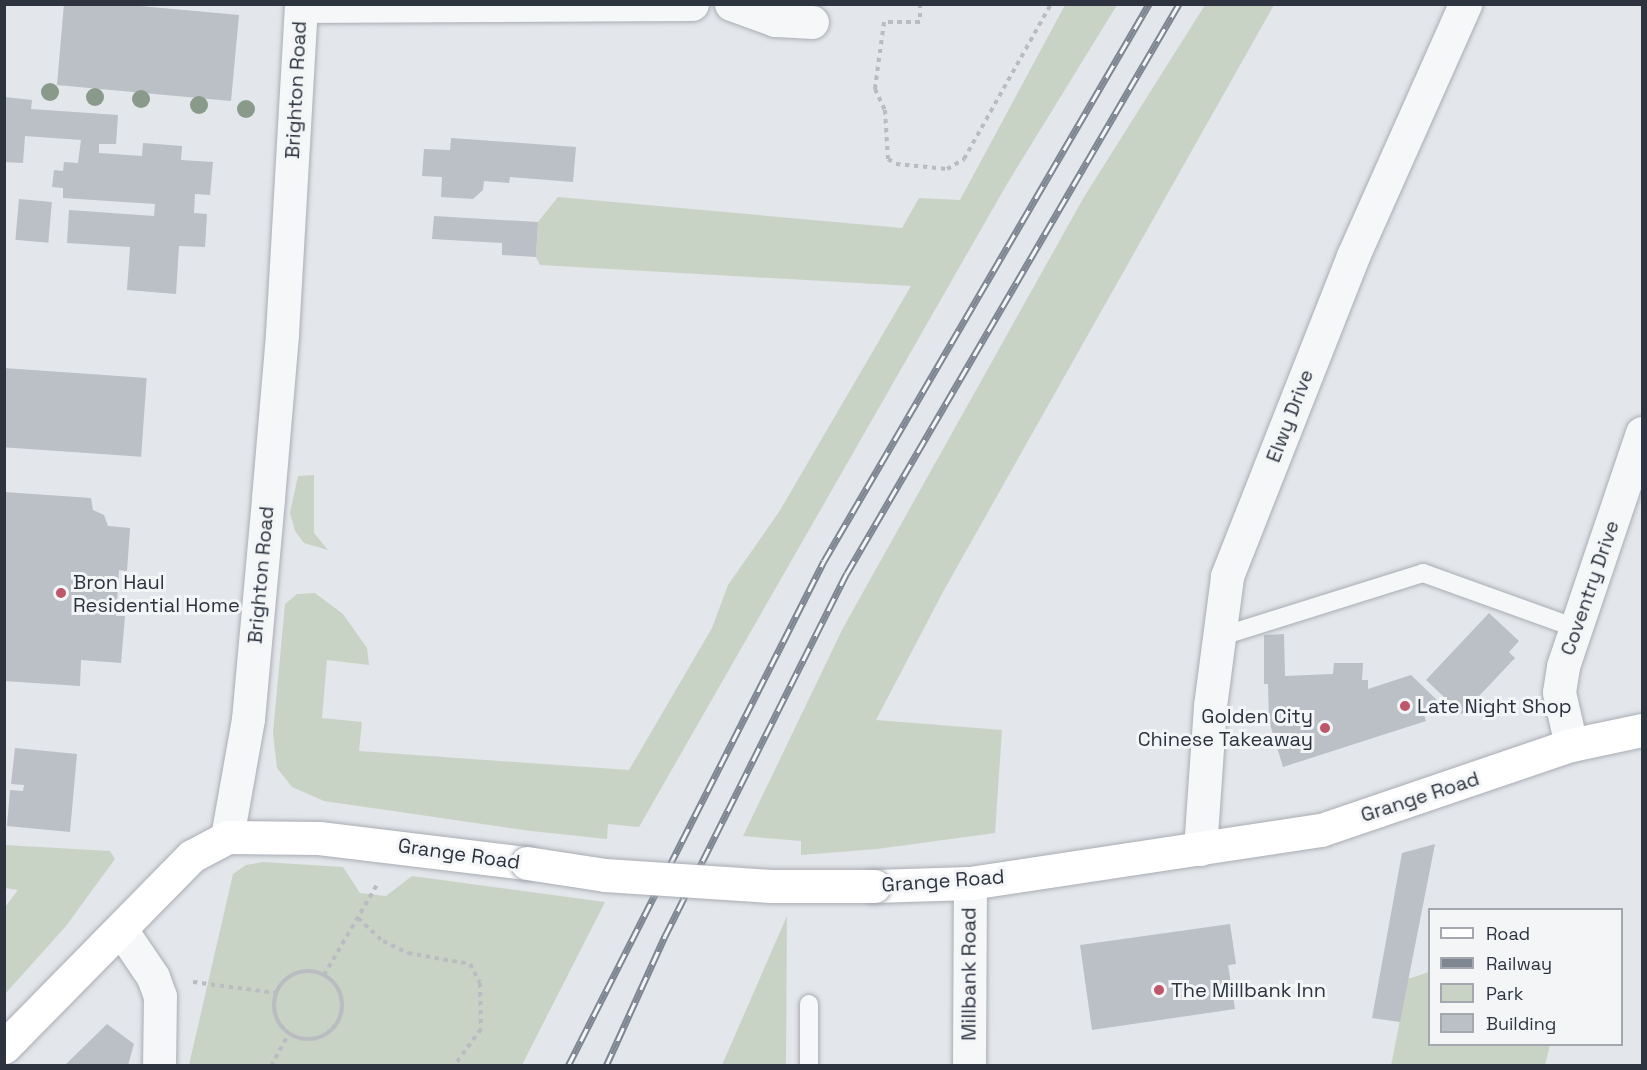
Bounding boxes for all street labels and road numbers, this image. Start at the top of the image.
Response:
street label: Brighton Road [280,20,312,160]
street label: Elwy Drive [1261,366,1319,466]
street label: Brighton Road [243,505,279,645]
street label: Coventry Drive [1556,517,1624,659]
street label: Grange Road [1358,767,1482,827]
street label: Grange Road [396,834,522,874]
street label: Grange Road [881,865,1005,897]
street label: Millbank Road [957,907,981,1041]

